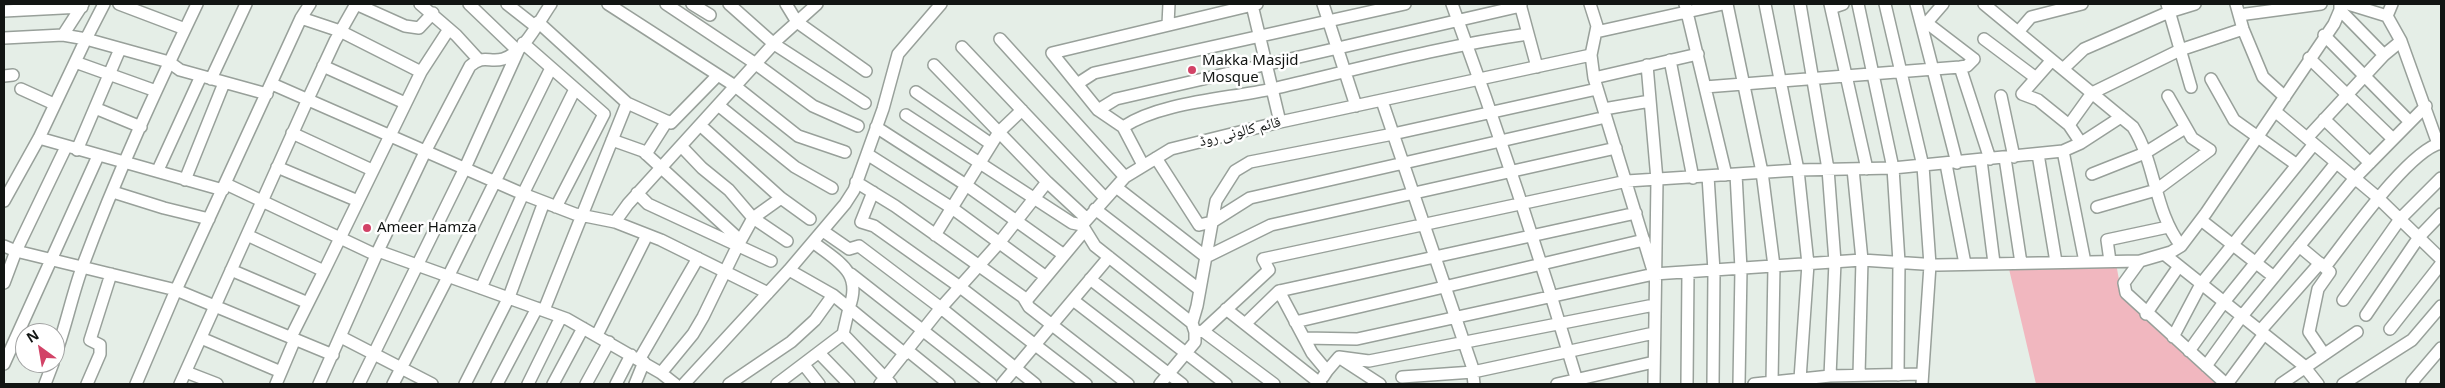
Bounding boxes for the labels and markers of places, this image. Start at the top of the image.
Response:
place label: Makka Masjid Mosque [1202,52,1299,87]
marker: Makka Masjid Mosque [1186,64,1198,76]
place label: Ameer Hamza [377,219,477,237]
marker: Ameer Hamza [361,222,373,234]

